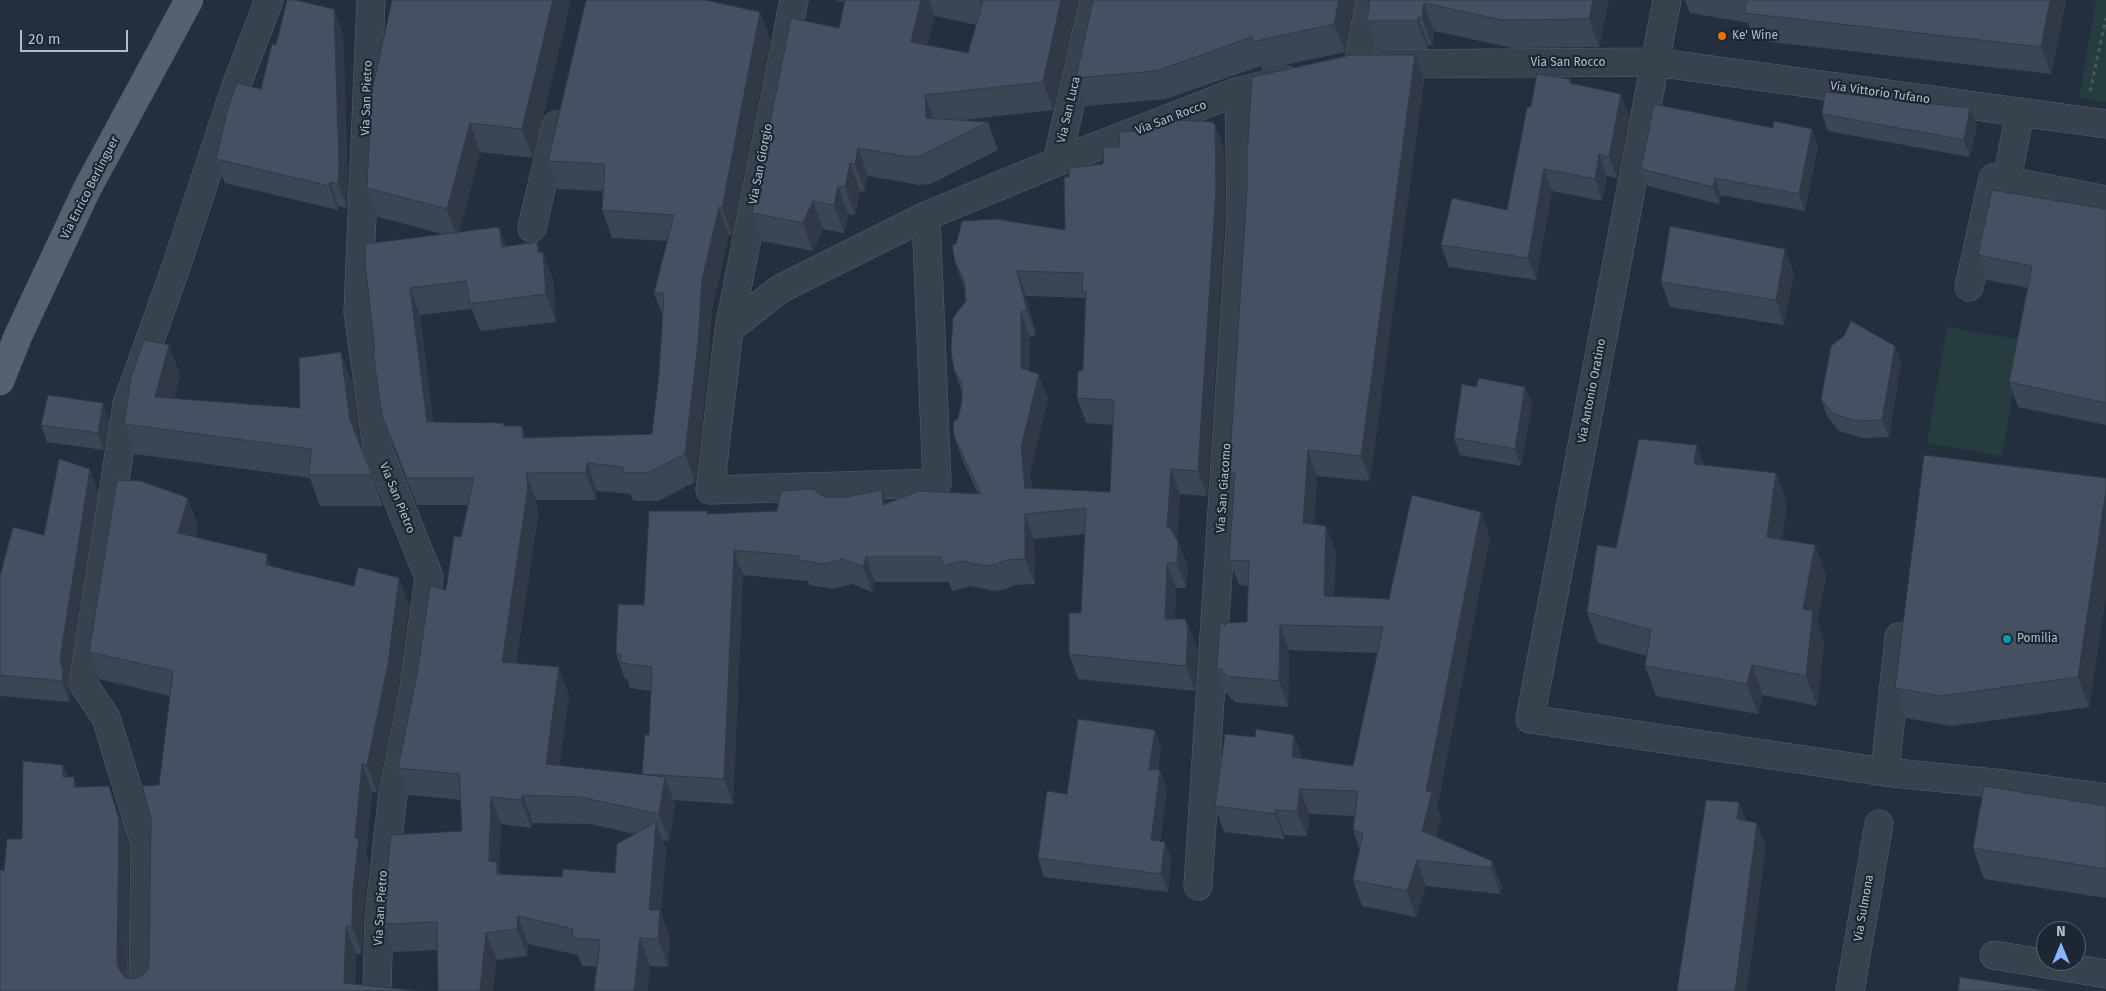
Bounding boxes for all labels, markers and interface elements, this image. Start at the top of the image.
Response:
scale bar [22,20,130,52]
place label: Ke' Wine [1732,29,1778,43]
text: 20 m [28,30,61,48]
marker: Ke' Wine [1716,30,1728,42]
street label: Via San Rocco [1530,56,1606,70]
street label: Via San Pietro [358,60,376,136]
street label: Via San Luca [1054,75,1084,145]
street label: Via Vittorio Tufano [1829,79,1931,107]
street label: Via San Rocco [1133,98,1209,138]
street label: Via San Giorgio [746,122,776,206]
street label: Via Enrico Berlinguer [58,134,122,242]
street label: Via Antonio Oratino [1575,337,1609,445]
street label: Via San Giacomo [1214,442,1234,534]
street label: Via San Pietro [376,460,418,536]
place label: Pomilia [2017,632,2058,646]
marker: Pomilia [2001,633,2013,645]
street label: Via San Pietro [371,870,391,946]
street label: Via Sulmona [1851,873,1877,943]
north arrow [2036,921,2086,971]
text: N [2056,923,2066,940]

